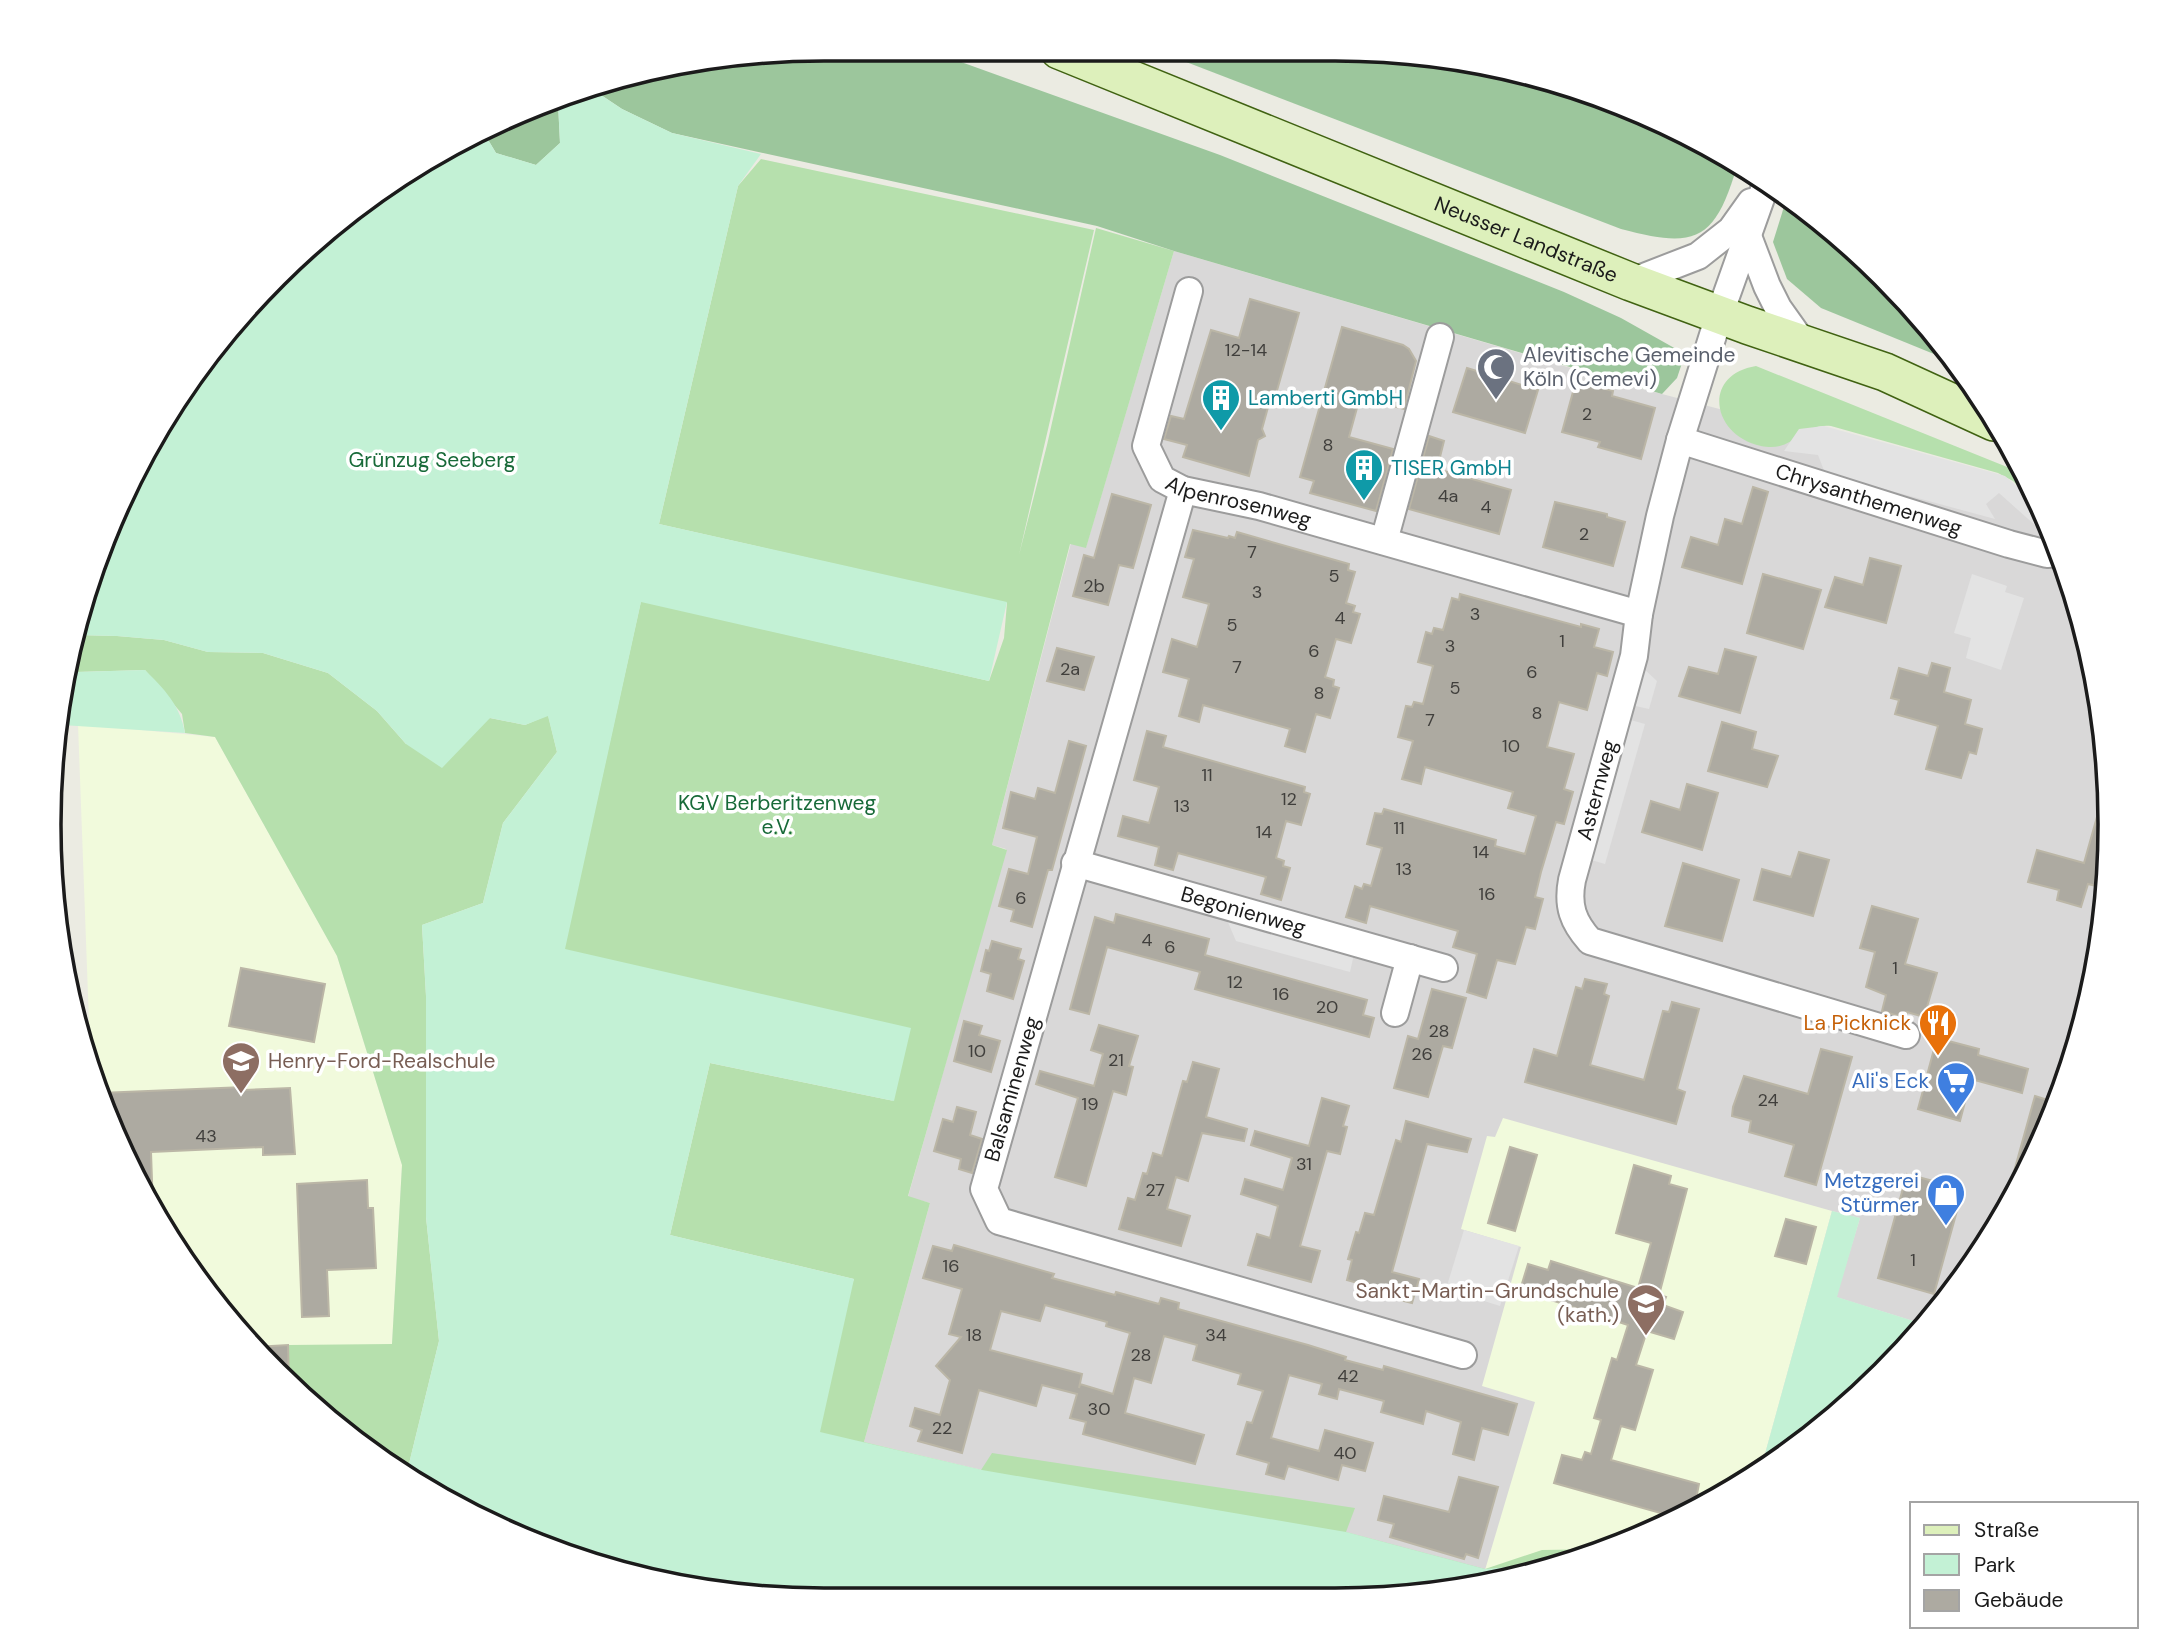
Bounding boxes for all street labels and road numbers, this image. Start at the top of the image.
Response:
street label: Neusser Landstraße [1430,190,1622,289]
street label: Chrysanthemenweg [1772,457,1966,542]
street label: Alpenrosenweg [1161,469,1315,534]
street label: Asternweg [1570,736,1624,843]
street label: Begonienweg [1178,880,1309,942]
street label: Balsaminenweg [978,1013,1046,1165]

